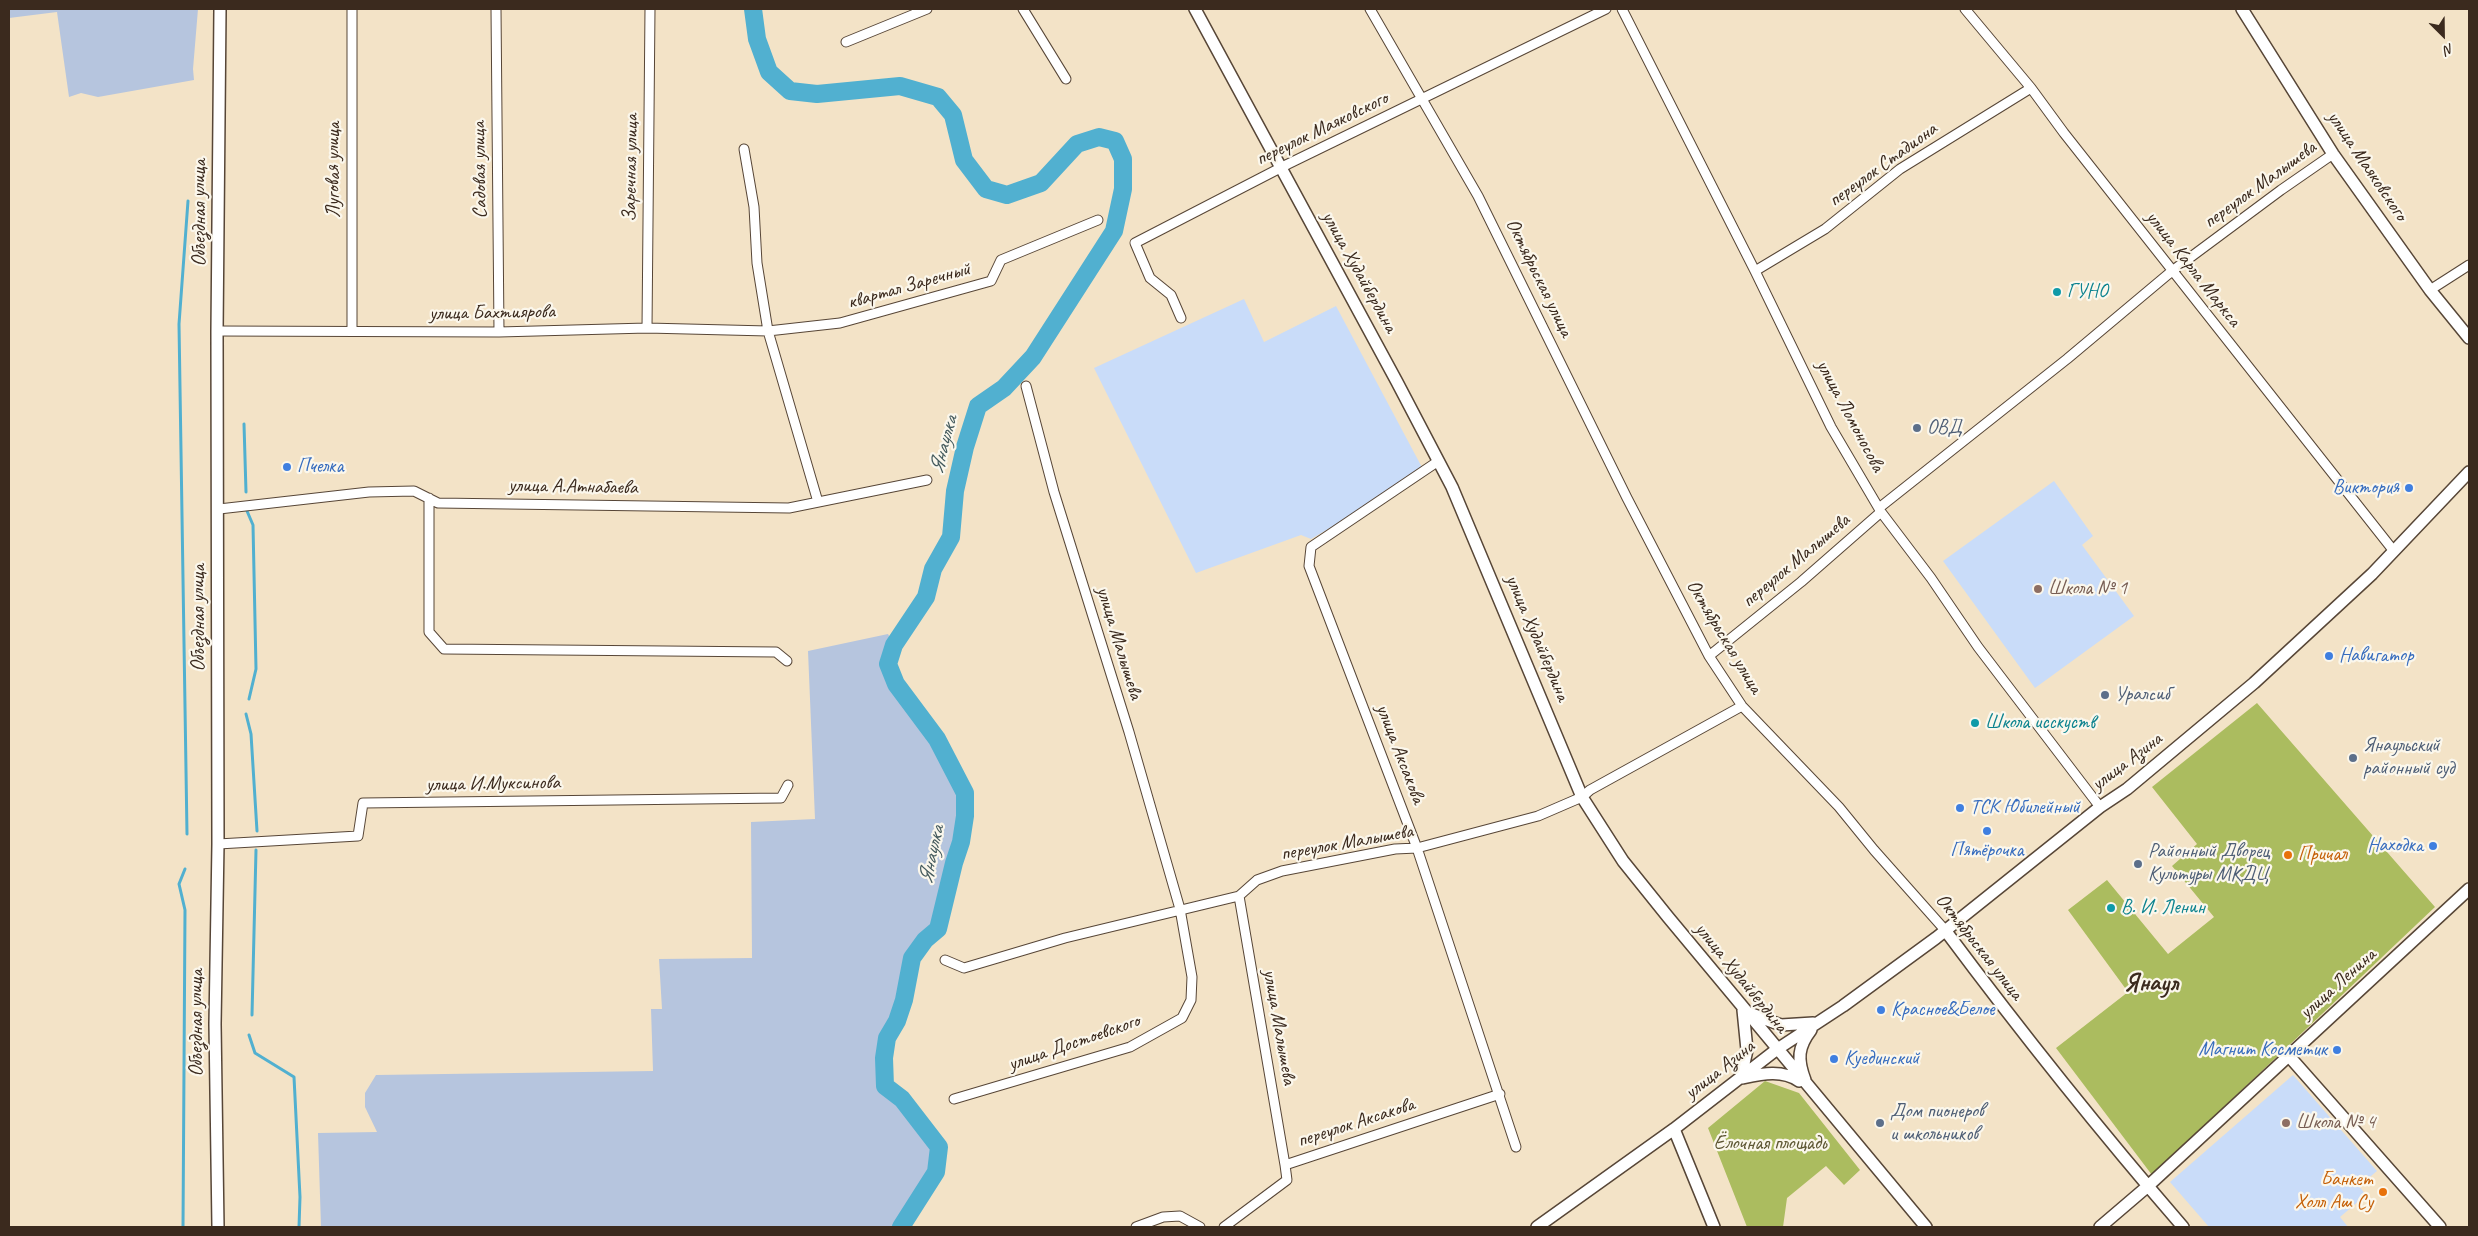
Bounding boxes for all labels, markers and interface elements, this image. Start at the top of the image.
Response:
north arrow [2418,10,2468,60]
text: N [2442,40,2456,59]
street label: переулок Маяковского [1252,87,1392,171]
street label: улица Маяковского [2321,106,2413,226]
street label: Заречная улица [618,114,644,222]
street label: переулок Стадиона [1824,117,1942,213]
street label: Садовая улица [467,121,493,219]
street label: Луговая улица [322,122,346,218]
street label: переулок Малышева [2199,136,2321,234]
street label: Объездная улица [188,159,212,267]
street label: улица Карла Маркса [2140,206,2246,332]
street label: улица Худайбердина [1316,207,1402,337]
street label: Октябрьская улица [1500,215,1578,341]
street label: квартал Заречный [845,257,973,315]
place label: ГУНО [2067,280,2108,304]
marker: ГУНО [2051,286,2063,298]
street label: улица Бахтиярова [429,300,555,326]
street label: улица Ломоносова [1810,356,1890,476]
water label: Янаулка [924,413,964,477]
place label: ОВД [1927,416,1962,440]
marker: ОВД [1911,422,1923,434]
place label: Пчелка [297,455,343,479]
marker: Пчелка [281,461,293,473]
street label: улица А.Атнабаева [508,474,638,500]
place label: Виктория [2333,476,2399,500]
marker: Виктория [2403,482,2415,494]
street label: переулок Малышева [1737,509,1855,613]
street label: Объездная улица [187,564,211,672]
street label: улица Худайбердина [1500,571,1574,705]
street label: Октябрьская улица [1681,576,1767,698]
place label: Школа № 1 [2048,577,2127,601]
marker: Школа № 1 [2032,583,2044,595]
street label: улица Малышева [1090,584,1148,702]
place label: Навигатор [2339,644,2414,668]
marker: Навигатор [2323,650,2335,662]
place label: Уралсиб [2115,683,2170,707]
marker: Уралсиб [2099,689,2111,701]
street label: улица Аксакова [1370,701,1430,807]
place label: Школа исскуств [1985,711,2095,735]
marker: Школа исскуств [1969,717,1981,729]
street label: улица Азина [2087,728,2167,796]
place label: Янаульский районный суд [2363,734,2454,781]
marker: Янаульский районный суд [2347,752,2359,764]
street label: улица И.Муксинова [426,771,560,797]
place label: ТСК Юбилейный [1970,796,2080,820]
marker: ТСК Юбилейный [1954,802,1966,814]
street label: переулок Малышева [1279,820,1415,866]
water label: Янаулка [914,824,950,886]
marker: Пятёрочка [1981,825,1993,837]
place label: Находка [2367,834,2423,858]
place label: Пятёрочка [1950,839,2024,863]
place label: Районный Дворец Культуры МКДЦ [2148,840,2270,887]
marker: Находка [2427,840,2439,852]
place label: Причал [2298,843,2347,867]
marker: Причал [2282,849,2294,861]
marker: Районный Дворец Культуры МКДЦ [2132,858,2144,870]
street label: Октябрьская улица [1930,889,2028,1005]
place label: В. И. Ленин [2121,896,2205,920]
marker: В. И. Ленин [2105,902,2117,914]
street label: улица Худайбердина [1689,918,1793,1038]
street label: улица Ленина [2295,943,2381,1025]
street label: улица Малышева [1257,967,1301,1087]
district label: Янаул [2124,968,2178,998]
street label: Объездная улица [185,969,209,1077]
place label: Красное&Белое [1891,998,1995,1022]
marker: Красное&Белое [1875,1004,1887,1016]
street label: улица Достоевского [1005,1009,1143,1077]
street label: улица Азина [1680,1035,1760,1105]
place label: Магнит Косметик [2198,1038,2327,1062]
marker: Магнит Косметик [2331,1044,2343,1056]
place label: Куединский [1844,1047,1919,1071]
marker: Куединский [1828,1053,1840,1065]
street label: переулок Аксакова [1294,1093,1418,1153]
place label: Дом пионеров и школьников [1890,1100,1984,1147]
place label: Школа № 4 [2296,1111,2375,1135]
marker: Дом пионеров и школьников [1874,1117,1886,1129]
marker: Школа № 4 [2280,1117,2292,1129]
park label: Ёлочная площадь [1714,1132,1826,1156]
place label: Банкет Холл Аш Су [2295,1168,2373,1215]
marker: Банкет Холл Аш Су [2377,1186,2389,1198]

